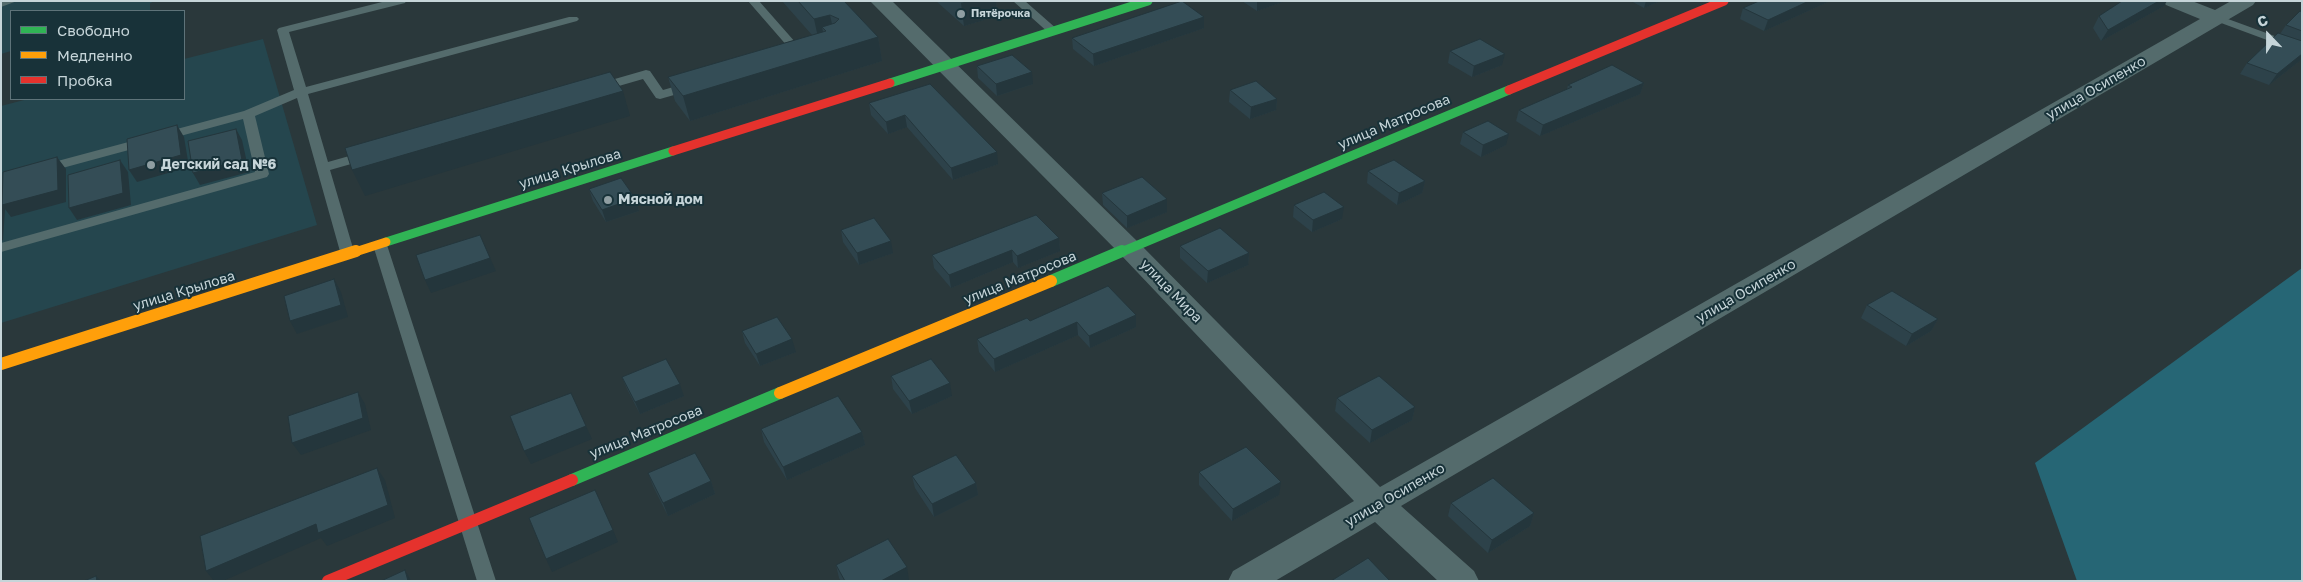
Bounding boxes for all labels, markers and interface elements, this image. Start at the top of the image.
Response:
place label: Пятёрочка [971,7,1030,21]
marker: Пятёрочка [955,8,967,20]
legend [10,10,185,100]
north arrow [2243,10,2293,60]
text: С [2254,11,2270,30]
text: Свободно [57,21,130,39]
text: Медленно [57,46,133,64]
street label: улица Осипенко [2043,53,2149,123]
text: Пробка [57,71,112,89]
street label: улица Матросова [1335,91,1453,153]
street label: улица Крылова [517,146,623,192]
place label: Детский сад №6 [161,157,276,173]
marker: Детский сад №6 [145,159,157,171]
place label: Мясной дом [618,192,703,208]
marker: Мясной дом [602,194,614,206]
street label: улица Матросова [961,248,1079,308]
street label: улица Мира [1137,256,1205,326]
street label: улица Осипенко [1693,256,1799,326]
street label: улица Крылова [131,268,237,314]
street label: улица Матросова [587,402,705,462]
street label: улица Осипенко [1342,460,1448,530]

